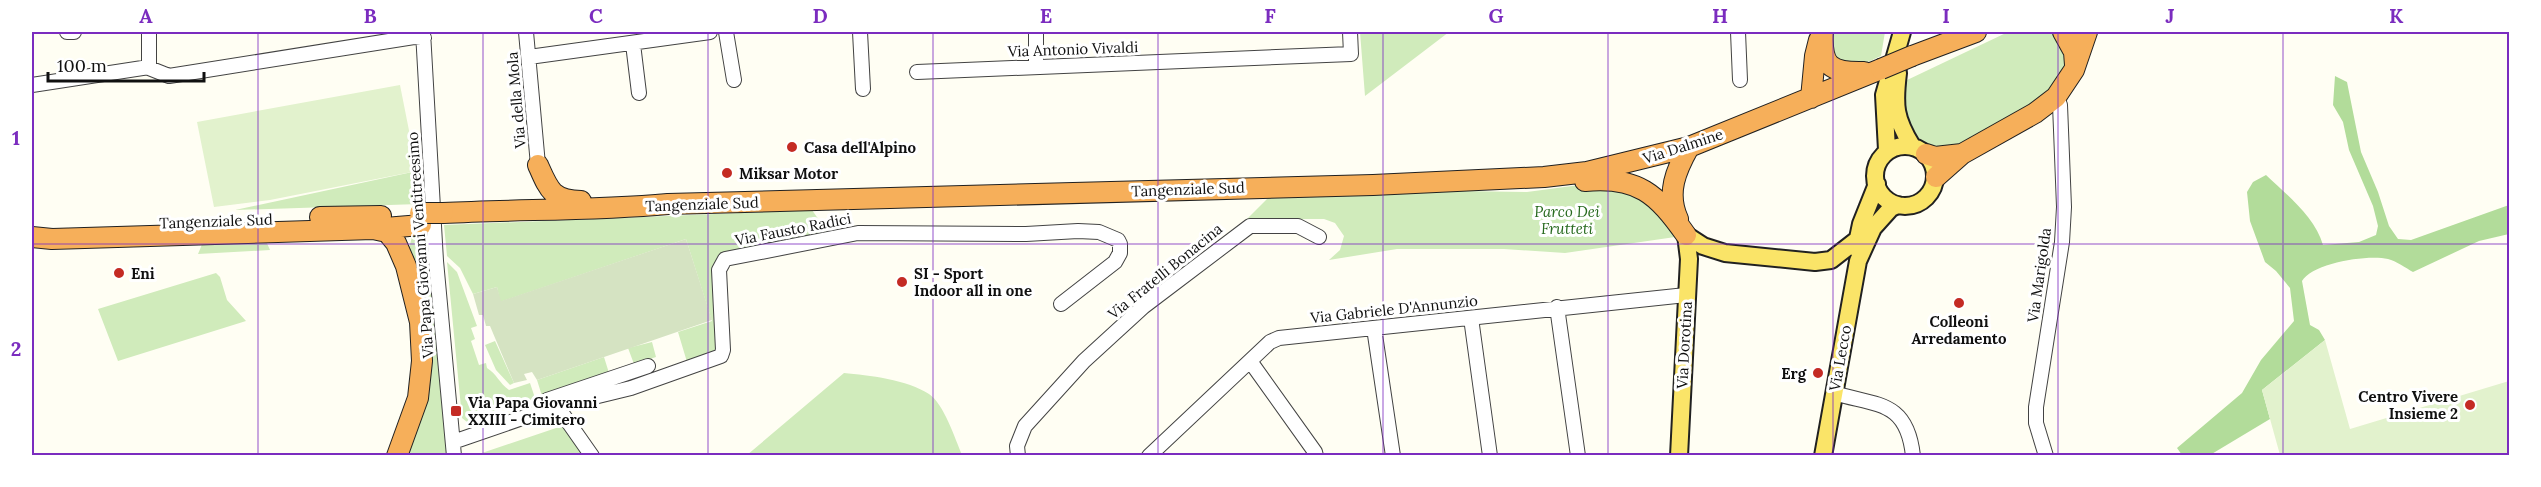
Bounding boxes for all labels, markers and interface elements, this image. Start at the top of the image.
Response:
text: A [139,3,153,28]
text: B [363,3,377,28]
text: C [589,3,603,28]
text: D [812,3,828,28]
text: E [1040,3,1052,28]
text: F [1264,3,1276,28]
text: G [1488,3,1504,28]
text: H [1712,3,1728,28]
text: I [1942,3,1950,28]
text: J [2165,3,2175,28]
text: K [2389,3,2404,28]
street label: Via Antonio Vivaldi [1006,37,1139,61]
scale bar [48,45,204,83]
street label: Via della Mola [502,51,530,150]
text: 100 m [57,54,107,77]
street label: Via Dalmine [1640,124,1726,168]
text: 1 [12,125,20,150]
street label: Via Papa Giovanni Ventitreesimo [403,131,437,360]
place label: Casa dell'Alpino [804,138,917,157]
marker: Casa dell'Alpino [785,140,799,154]
place label: Miksar Motor [739,164,839,183]
marker: Miksar Motor [720,166,734,180]
street label: Tangenziale Sud [1131,178,1245,200]
street label: Tangenziale Sud [645,193,759,215]
park label: Parco Dei Frutteti [1534,202,1600,238]
street label: Via Fausto Radici [732,208,853,250]
street label: Tangenziale Sud [159,210,273,232]
street label: Via Fratelli Bonacina [1103,219,1226,324]
street label: Via Marigolda [2023,226,2055,325]
place label: Eni [131,264,155,283]
place label: SI - Sport Indoor all in one [914,264,1032,300]
marker: Eni [112,266,126,280]
marker: SI - Sport Indoor all in one [895,275,909,289]
street label: Via Gabriele D'Annunzio [1308,291,1479,327]
marker: Colleoni Arredamento [1952,296,1966,310]
street label: Via Dorotina [1672,301,1696,390]
place label: Colleoni Arredamento [1911,312,2007,348]
street label: Via Lecco [1825,323,1855,394]
text: 2 [11,336,21,361]
place label: Erg [1781,364,1807,383]
marker: Erg [1811,366,1825,380]
place label: Centro Vivere Insieme 2 [2358,387,2458,423]
place label: Via Papa Giovanni XXIII - Cimitero [468,393,598,429]
marker: Centro Vivere Insieme 2 [2463,398,2477,412]
marker: Via Papa Giovanni XXIII - Cimitero [449,404,463,418]

